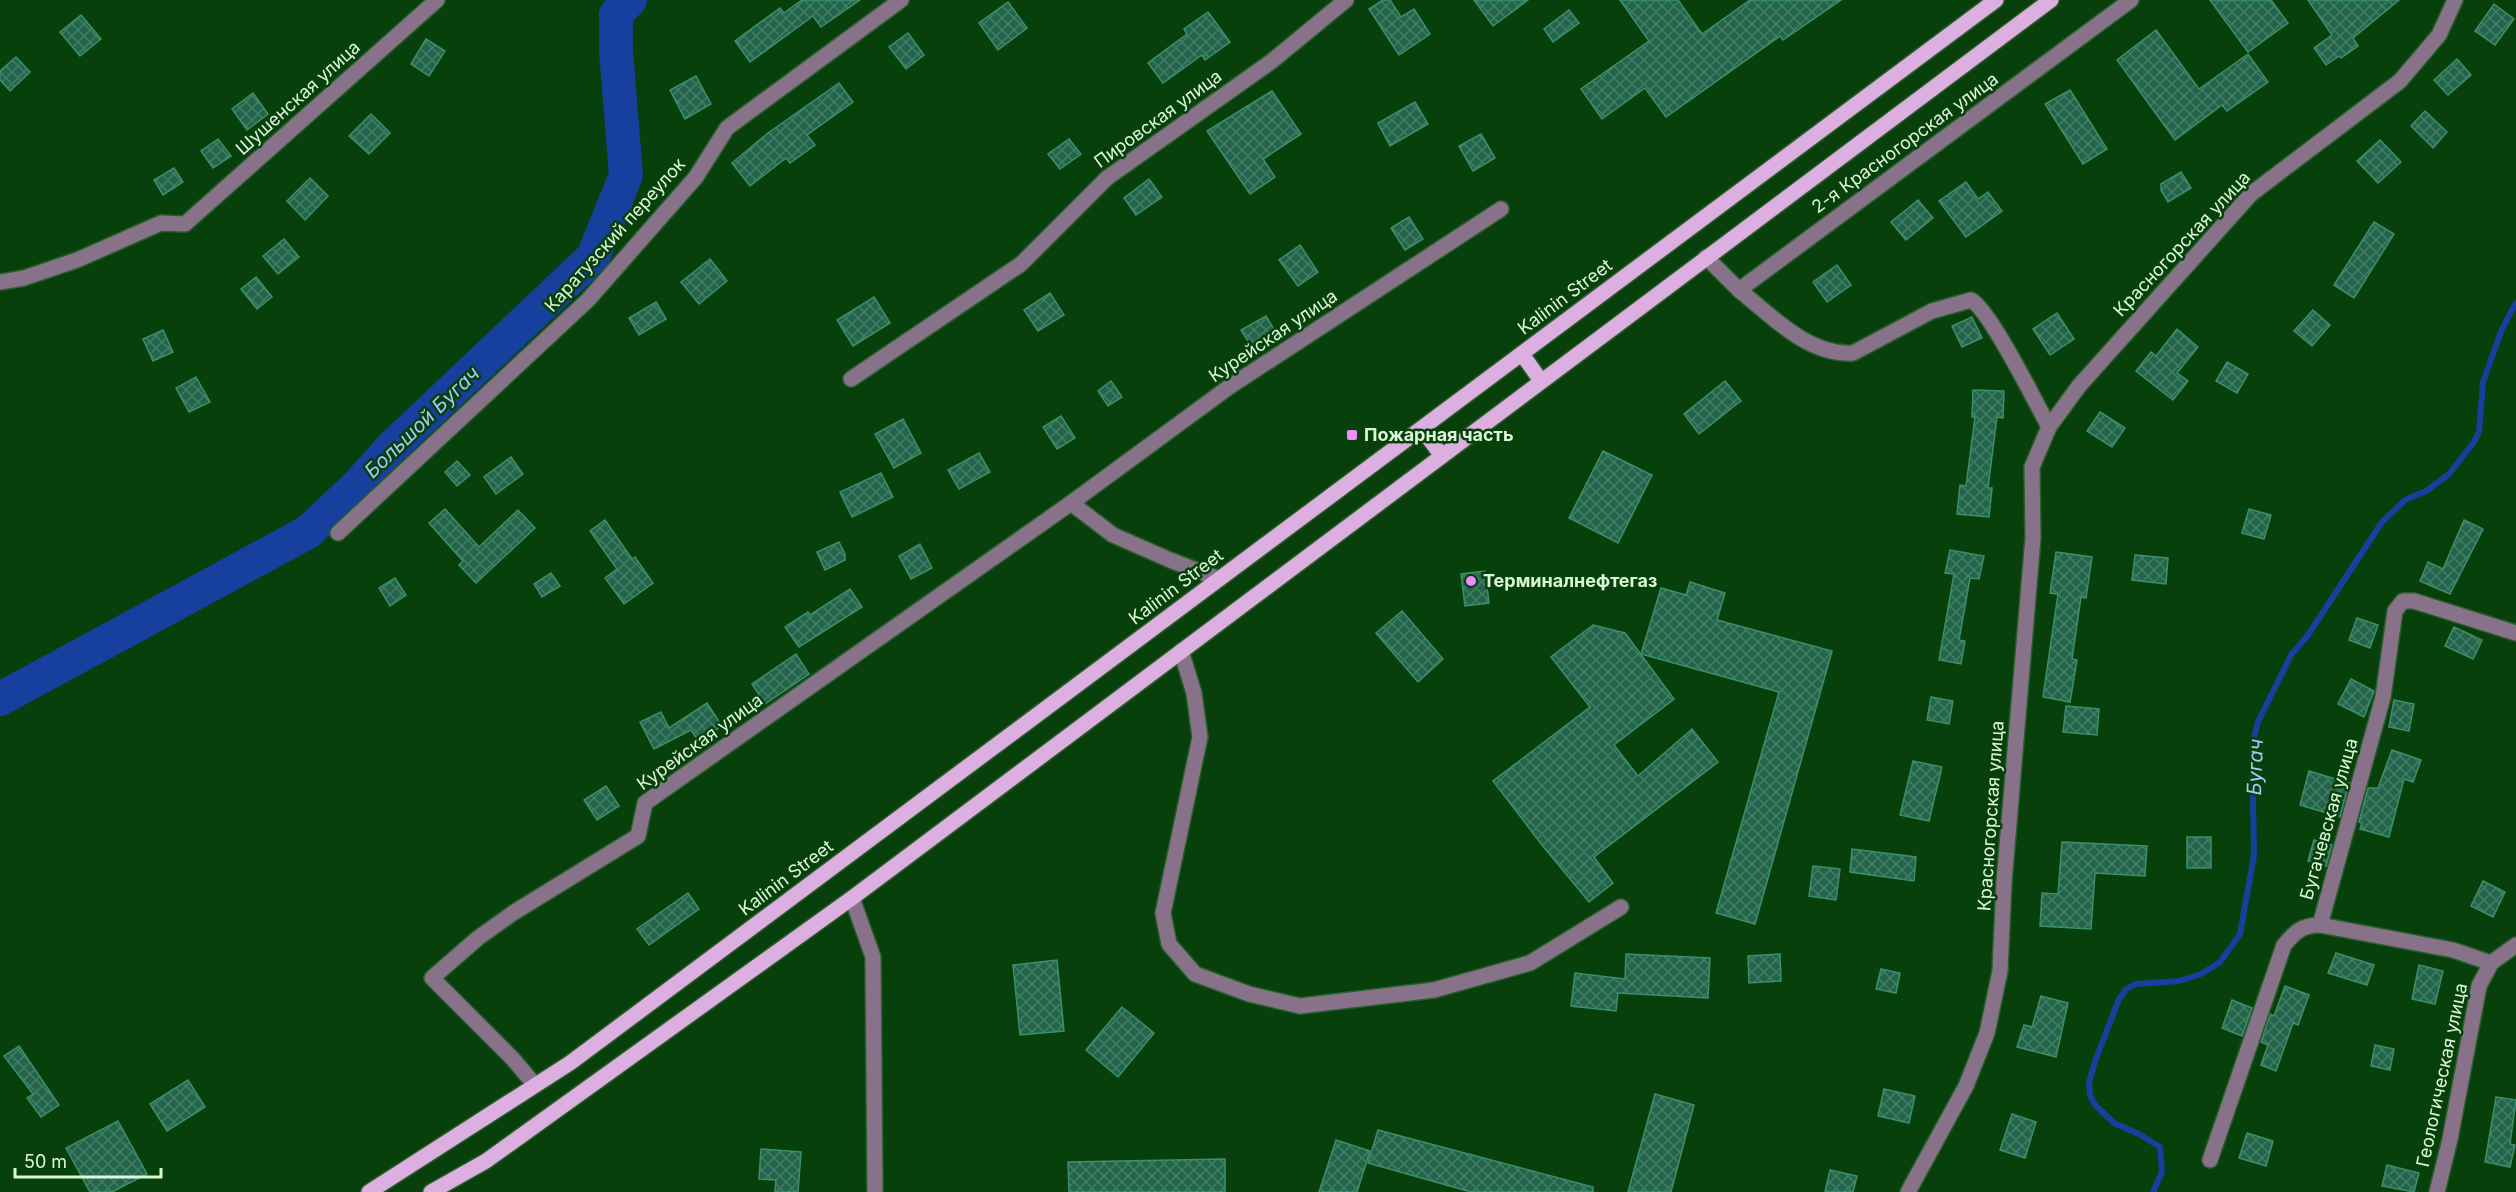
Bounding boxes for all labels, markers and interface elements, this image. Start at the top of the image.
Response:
street label: Шушенская улица [231,36,364,159]
street label: Пировская улица [1090,65,1226,172]
street label: 2-я Красногорская улица [1807,68,2002,217]
street label: Каратузский переулок [540,153,689,316]
street label: Красногорская улица [2109,167,2254,321]
street label: Kalinin Street [1513,254,1616,339]
street label: Курейская улица [1205,285,1341,386]
water label: Большой Бугач [360,361,484,483]
place label: Пожарная часть [1364,424,1514,445]
marker: Пожарная часть [1345,428,1359,442]
street label: Kalinin Street [1124,544,1227,629]
place label: Терминалнефтегаз [1483,570,1657,591]
marker: Терминалнефтегаз [1464,574,1478,588]
street label: Курейская улица [633,689,767,794]
street label: Красногорская улица [1973,720,2008,912]
street label: Бугачевская улица [2295,736,2362,902]
water label: Бугач [2242,738,2268,796]
street label: Kalinin Street [734,835,837,920]
street label: Геологическая улица [2412,981,2471,1169]
scale bar [15,1141,160,1179]
text: 50 m [24,1151,67,1172]

